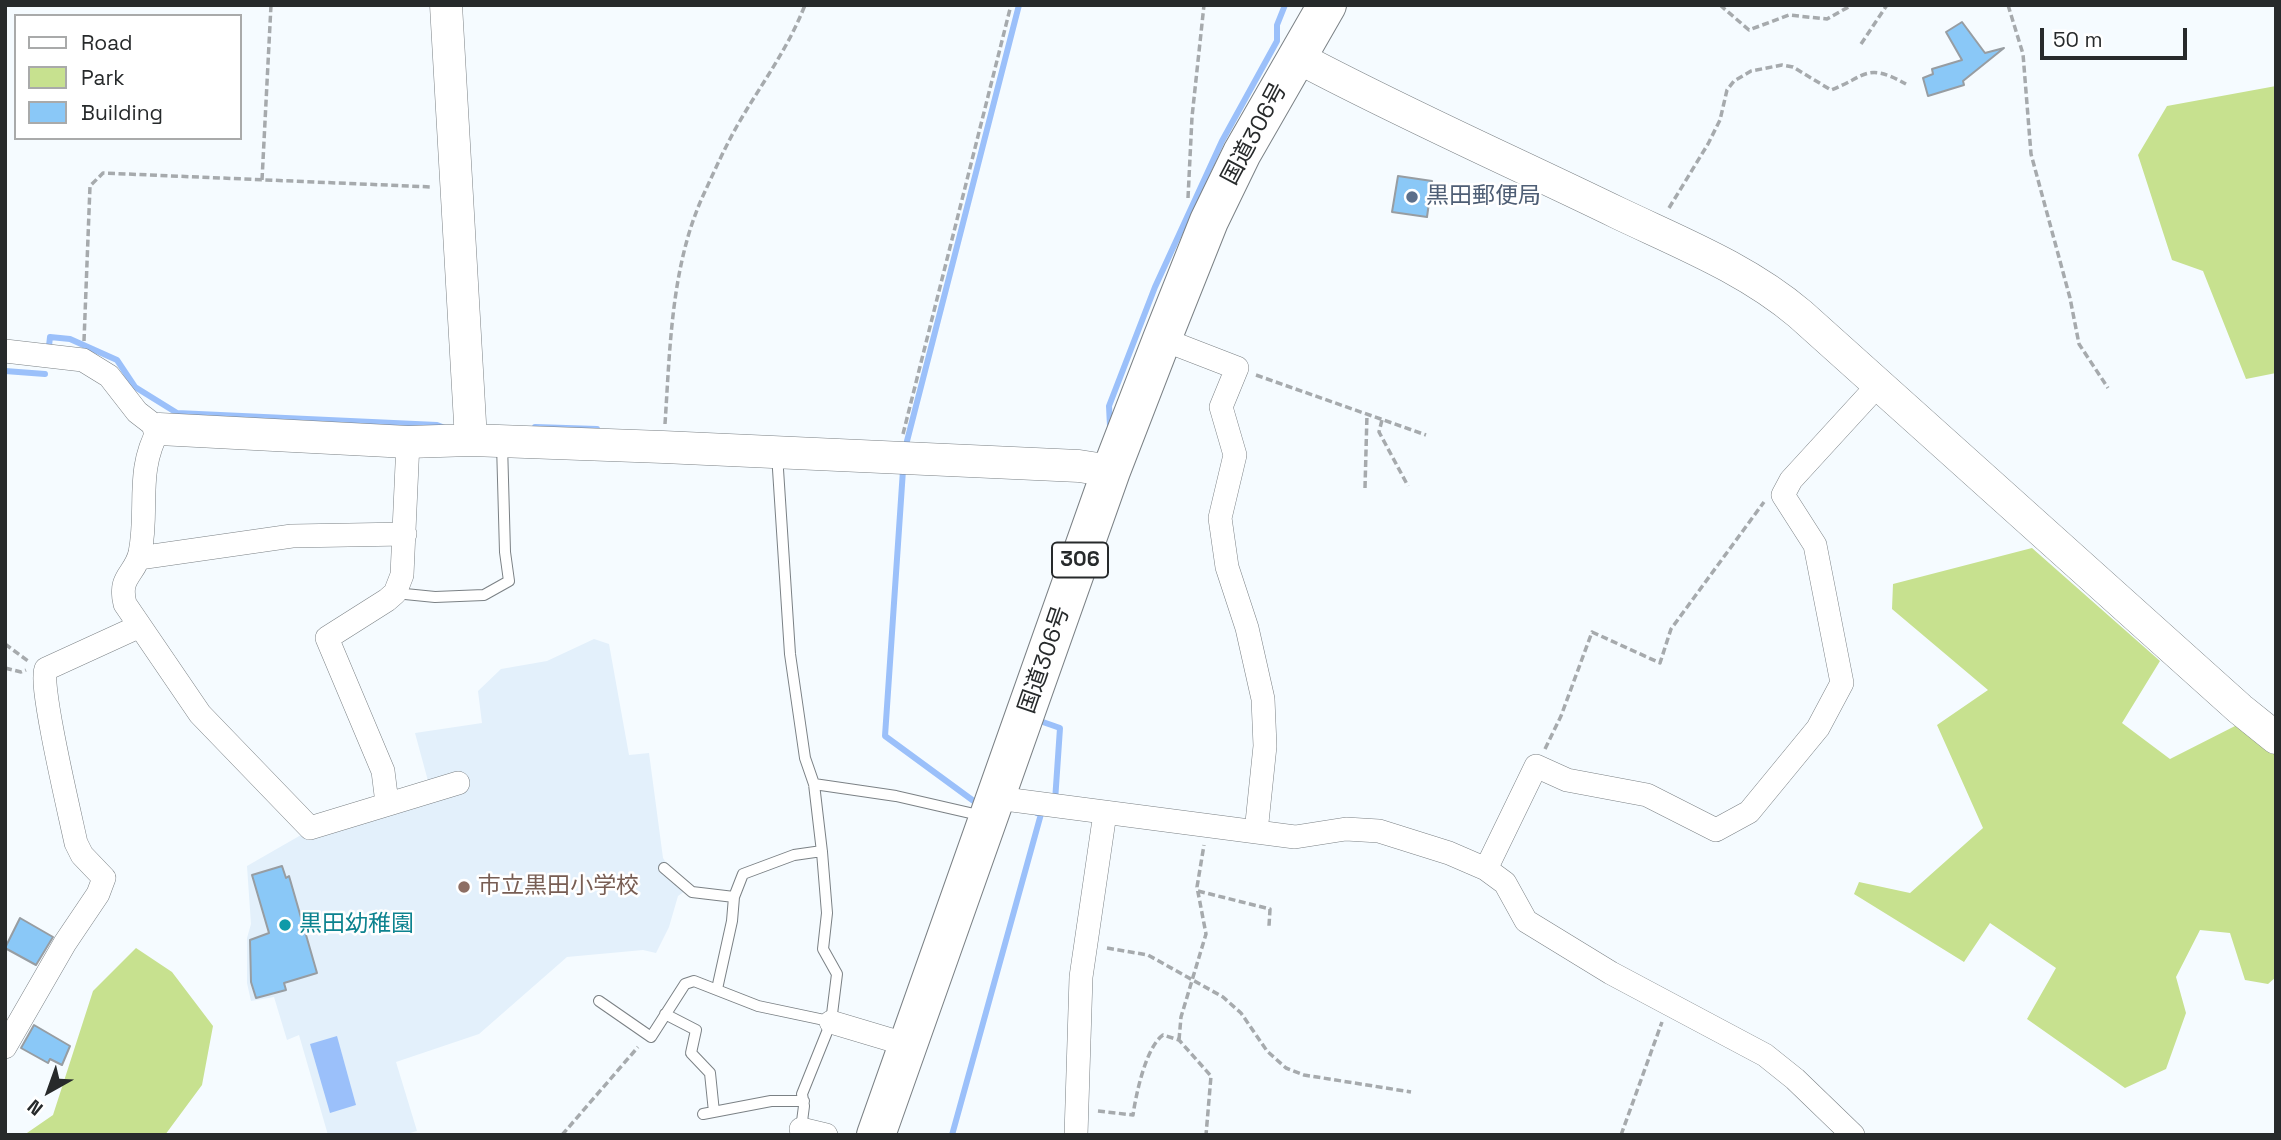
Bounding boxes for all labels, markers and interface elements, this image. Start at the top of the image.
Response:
legend [14,14,242,140]
scale bar [2043,14,2190,58]
text: 50 m [2053,26,2103,53]
text: Road [81,29,133,56]
text: Park [81,64,125,91]
street label: 国道306号 [1217,78,1293,190]
text: Building [81,99,163,126]
place label: 黒田郵便局 [1426,183,1541,211]
marker: 黒田郵便局 [1404,189,1420,205]
road number: 306 [1052,542,1108,578]
street label: 国道306号 [1014,603,1076,717]
place label: 市立黒田小学校 [478,873,639,901]
marker: 市立黒田小学校 [456,879,472,895]
place label: 黒田幼稚園 [299,911,414,939]
marker: 黒田幼稚園 [277,917,293,933]
north arrow [14,1056,84,1126]
text: N [22,1094,48,1121]

